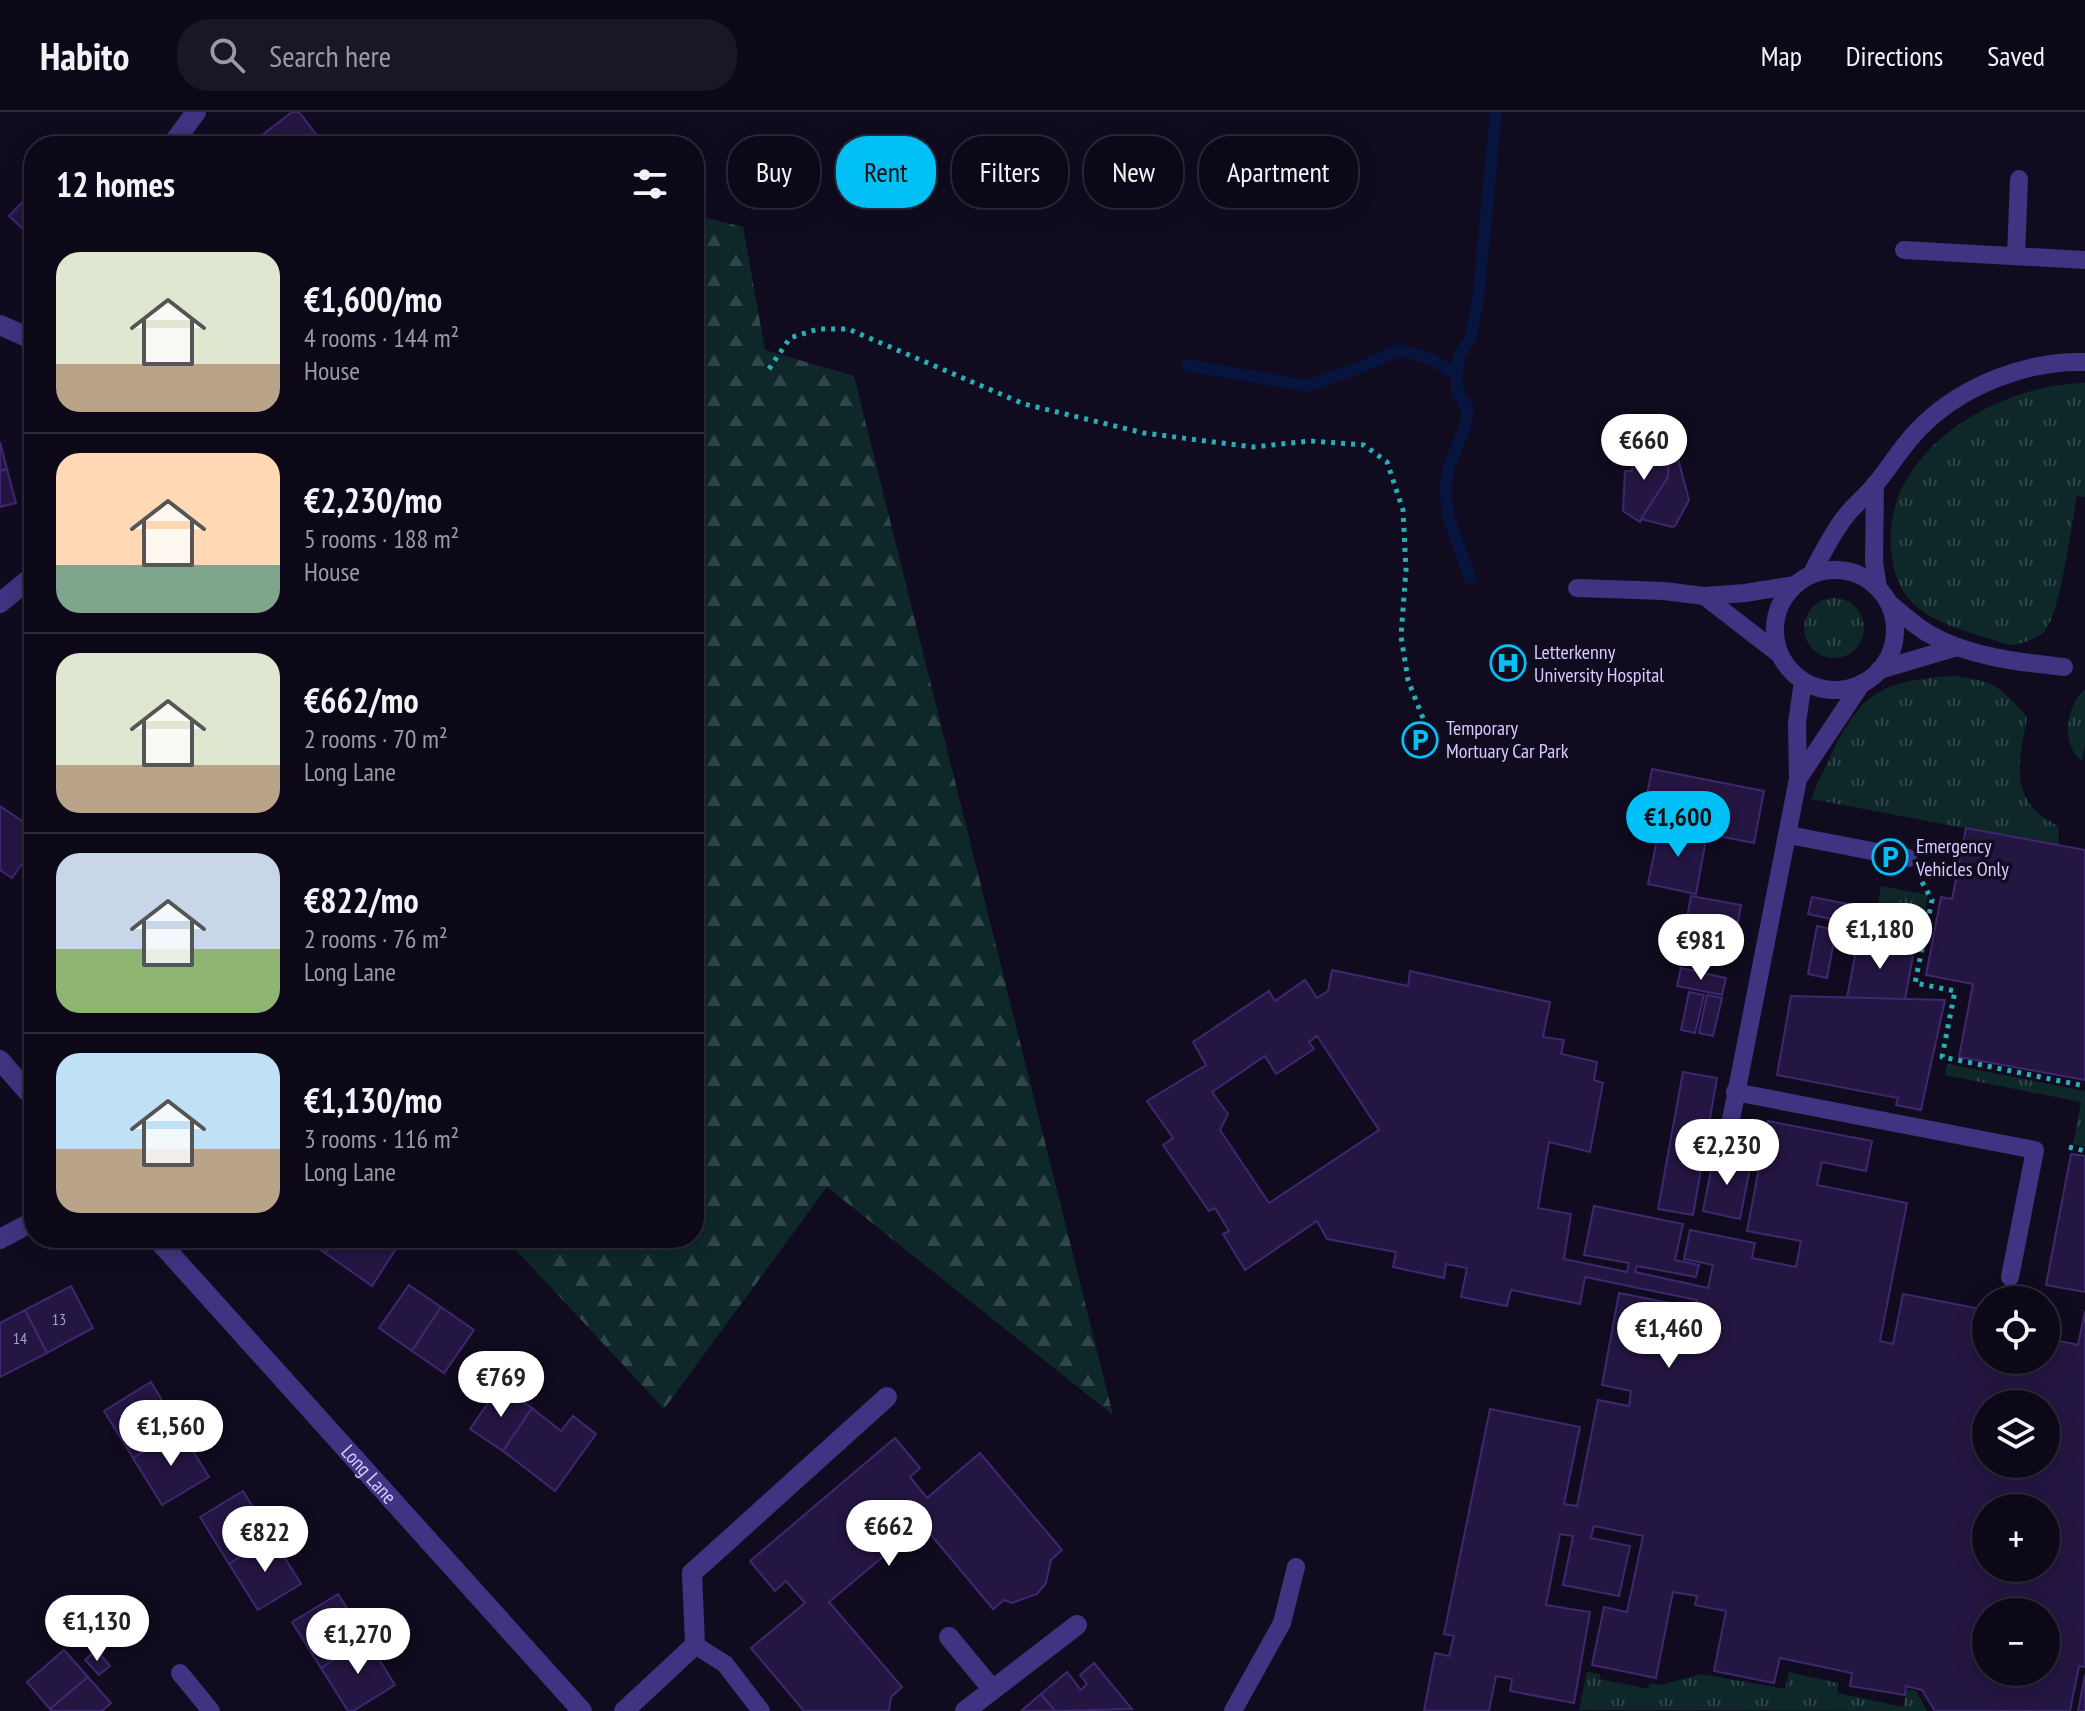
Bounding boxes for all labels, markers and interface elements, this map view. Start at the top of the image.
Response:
search box [177,19,737,91]
text: Habito [40,31,129,80]
icon: search [205,33,249,77]
text: Search here [269,36,391,75]
text: Map [1761,37,1802,74]
text: Directions [1846,37,1943,74]
text: Saved [1987,37,2045,74]
chip: Buy [728,136,820,208]
chip: Rent [836,136,936,208]
chip: Filters [952,136,1068,208]
chip: New [1084,136,1183,208]
chip: Apartment [1199,136,1358,208]
text: 12 homes [56,162,175,206]
icon: filters [628,162,672,206]
text: €1,600/mo [304,277,442,321]
icon: home [120,284,216,380]
text: 4 rooms · 144 m² [304,321,459,354]
text: House [304,354,360,387]
pin: €660 [1597,414,1691,482]
text: €660 [1619,423,1669,456]
text: €2,230/mo [304,478,442,522]
icon: home [120,485,216,581]
text: 5 rooms · 188 m² [304,522,459,555]
text: House [304,555,360,588]
place label: Letterkenny University Hospital [1534,639,1664,688]
hospital icon: Letterkenny University Hospital [1489,644,1527,682]
text: €662/mo [304,678,419,722]
icon: home [120,685,216,781]
place label: Temporary Mortuary Car Park [1446,715,1569,764]
parking icon: Temporary Mortuary Car Park [1401,721,1439,759]
text: 2 rooms · 70 m² [304,722,448,755]
text: Long Lane [304,755,396,788]
pin: €1,600 [1613,791,1743,859]
text: €1,600 [1644,800,1712,833]
place label: Emergency Vehicles Only [1915,833,2009,882]
parking icon: Emergency Vehicles Only [1871,838,1909,876]
text: €822/mo [304,878,419,922]
icon: home [120,885,216,981]
pin: €1,180 [1815,903,1945,971]
text: €1,180 [1846,912,1914,945]
pin: €981 [1654,914,1748,982]
text: 2 rooms · 76 m² [304,922,448,955]
text: €981 [1676,923,1726,956]
text: Long Lane [304,955,396,988]
text: €1,130/mo [304,1078,442,1122]
icon: home [120,1085,216,1181]
pin: €2,230 [1662,1119,1792,1187]
text: 3 rooms · 116 m² [304,1122,459,1155]
text: €2,230 [1693,1128,1761,1161]
text: Long Lane [304,1155,396,1188]
map controls [1972,1286,2060,1686]
button: locate [1972,1286,2060,1374]
pin: €1,460 [1604,1302,1734,1370]
house number: 13 [52,1309,66,1329]
text: €1,460 [1635,1311,1703,1344]
house number: 14 [13,1328,27,1348]
pin: €769 [454,1351,548,1419]
text: €769 [476,1360,526,1393]
button: layers [1972,1390,2060,1478]
pin: €1,560 [106,1400,236,1468]
text: €1,560 [137,1409,205,1442]
street label: Long Lane [335,1439,402,1509]
button: + [1972,1494,2060,1582]
pin: €662 [842,1500,936,1568]
pin: €822 [218,1506,312,1574]
text: €662 [864,1509,914,1542]
text: €822 [240,1515,290,1548]
pin: €1,130 [32,1595,162,1663]
button: − [1972,1598,2060,1686]
text: €1,130 [63,1604,131,1637]
pin: €1,270 [293,1608,423,1676]
text: €1,270 [324,1617,392,1650]

